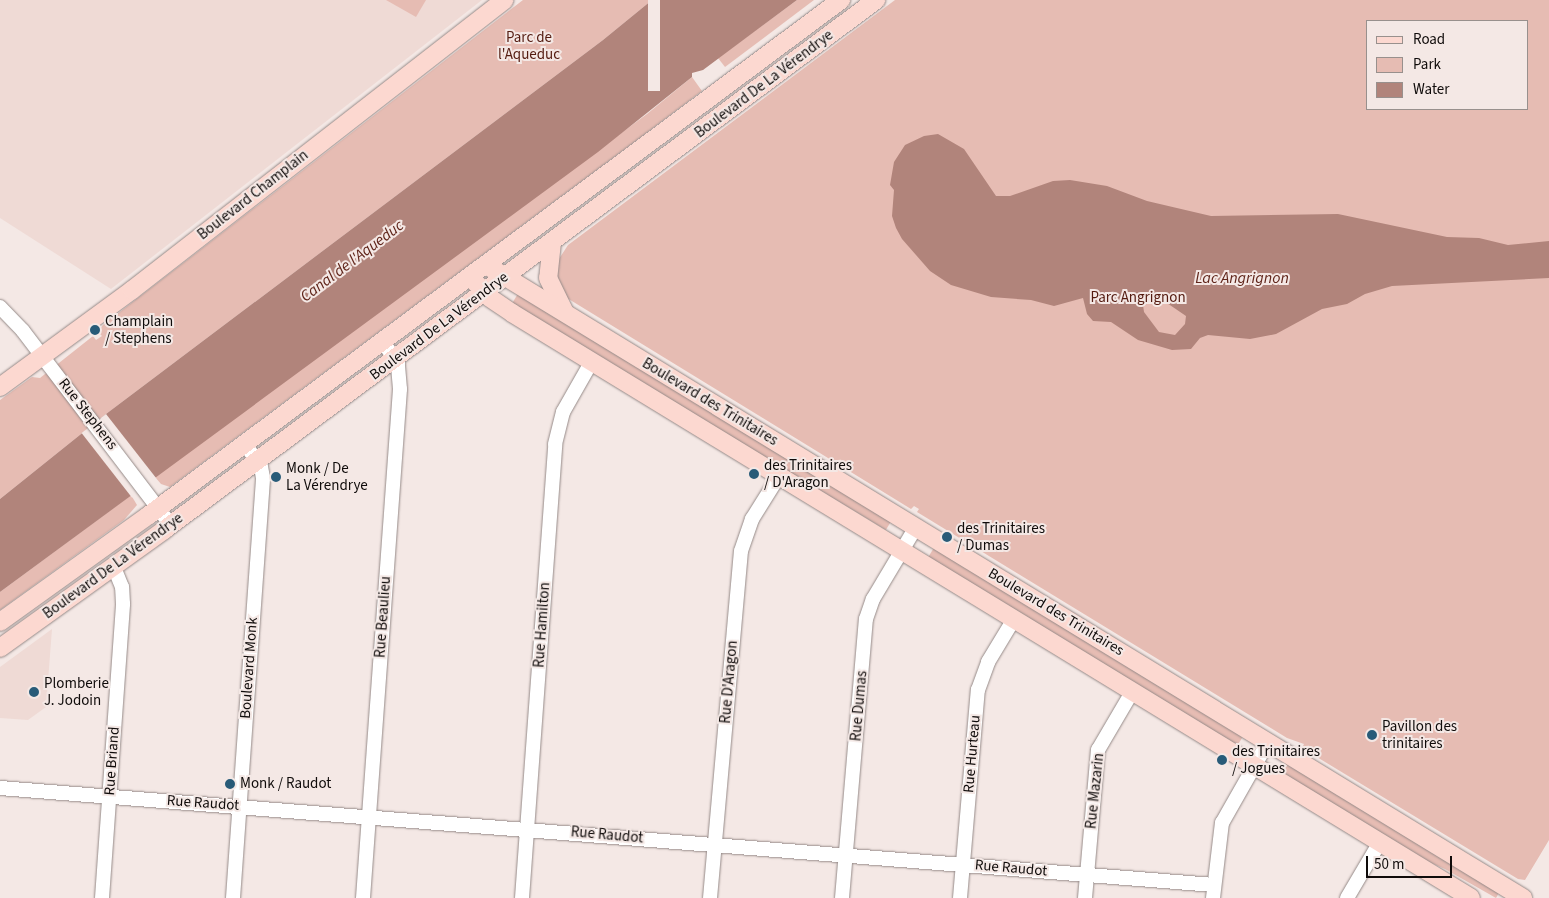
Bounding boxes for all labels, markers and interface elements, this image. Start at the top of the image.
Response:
legend [1366,20,1529,110]
street label: Boulevard De La Vérendrye [691,26,837,142]
park label: Parc de l'Aqueduc [498,28,560,63]
text: Road [1413,29,1445,50]
text: Park [1413,54,1441,75]
text: Water [1413,79,1449,100]
street label: Boulevard Champlain [194,146,312,244]
water label: Canal de l'Aqueduc [297,216,407,306]
street label: Boulevard De La Vérendrye [366,268,512,384]
water label: Lac Angrignon [1195,268,1289,288]
park label: Parc Angrignon [1090,289,1186,307]
place label: Champlain / Stephens [105,312,173,347]
marker: Champlain / Stephens [89,324,101,336]
street label: Boulevard des Trinitaires [639,354,781,450]
street label: Rue Stephens [55,375,121,453]
place label: des Trinitaires / D'Aragon [764,456,852,491]
place label: Monk / De La Vérendrye [286,459,368,494]
marker: des Trinitaires / D'Aragon [748,468,760,480]
marker: Monk / De La Vérendrye [270,471,282,483]
street label: Boulevard De La Vérendrye [40,509,186,623]
place label: des Trinitaires / Dumas [957,519,1045,554]
marker: des Trinitaires / Dumas [941,531,953,543]
street label: Boulevard des Trinitaires [985,564,1127,660]
street label: Rue Beaulieu [371,575,395,659]
street label: Rue Hamilton [530,582,554,668]
street label: Boulevard Monk [236,617,262,719]
street label: Rue D'Aragon [716,640,742,724]
street label: Rue Dumas [847,670,871,742]
place label: Plomberie J. Jodoin [44,674,109,709]
marker: Plomberie J. Jodoin [28,686,40,698]
street label: Rue Hurteau [960,714,984,794]
place label: Pavillon des trinitaires [1382,717,1457,752]
street label: Rue Briand [101,726,123,796]
marker: Pavillon des trinitaires [1366,729,1378,741]
place label: des Trinitaires / Jogues [1232,742,1320,777]
street label: Rue Mazarin [1082,752,1108,830]
marker: des Trinitaires / Jogues [1216,754,1228,766]
place label: Monk / Raudot [240,775,331,793]
marker: Monk / Raudot [224,778,236,790]
street label: Rue Raudot [166,791,240,815]
street label: Rue Raudot [570,823,644,847]
scale bar [1369,846,1455,878]
text: 50 m [1374,854,1404,875]
street label: Rue Raudot [974,856,1048,880]

